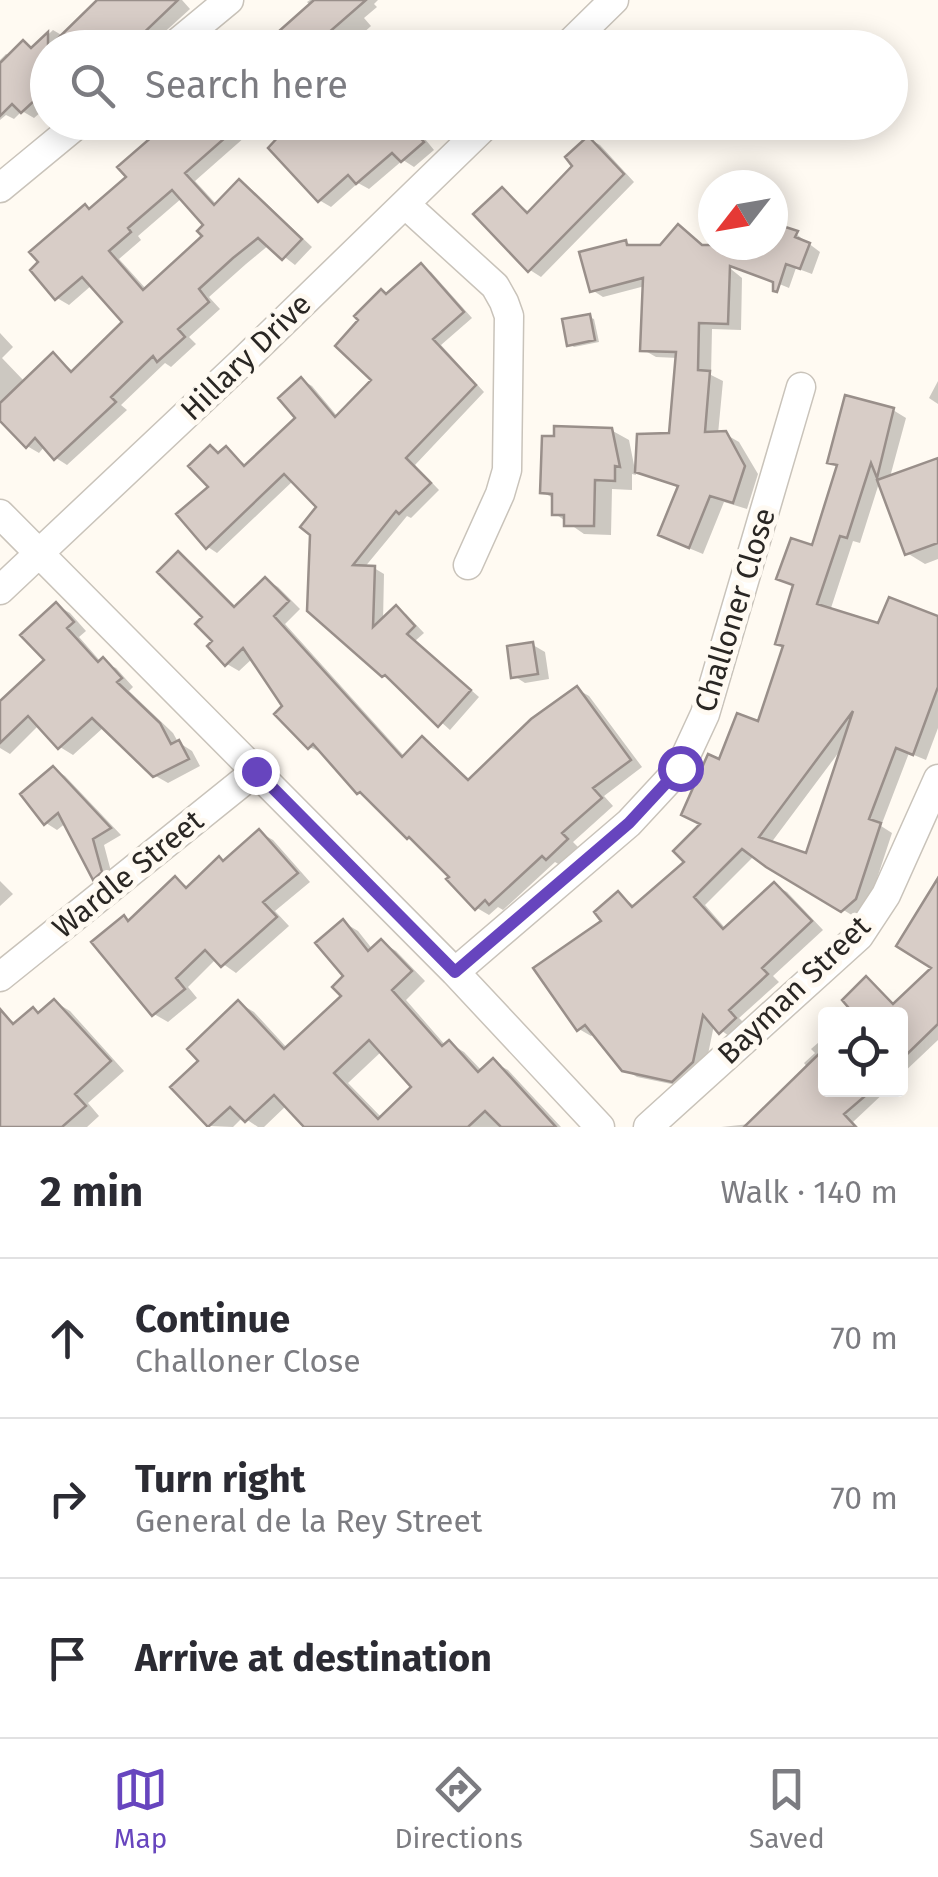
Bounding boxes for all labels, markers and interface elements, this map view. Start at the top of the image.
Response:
search box [30,30,908,140]
icon: search [65,58,120,113]
text: Search here [145,62,348,108]
north arrow [698,170,788,260]
street label: Hillary Drive [173,286,319,428]
street label: Challoner Close [687,504,783,716]
route start [658,746,704,792]
route end [234,749,280,795]
street label: Wardle Street [46,802,211,946]
street label: Bayman Street [710,908,878,1072]
map controls [818,1007,908,1097]
button: locate [818,1007,908,1097]
text: 2 min [40,1167,143,1217]
text: Walk · 140 m [720,1173,898,1211]
text: Continue [135,1296,290,1342]
icon: ahead [40,1311,95,1366]
text: 70 m [830,1319,898,1357]
text: Challoner Close [135,1342,361,1380]
text: Turn right [135,1456,305,1502]
icon: right [40,1471,95,1526]
text: 70 m [830,1479,898,1517]
text: General de la Rey Street [135,1502,482,1540]
icon: arrive [40,1631,95,1686]
text: Arrive at destination [135,1635,492,1681]
tab: Map [113,1762,168,1855]
tab: Directions [394,1762,523,1855]
tab: Saved [749,1762,825,1855]

